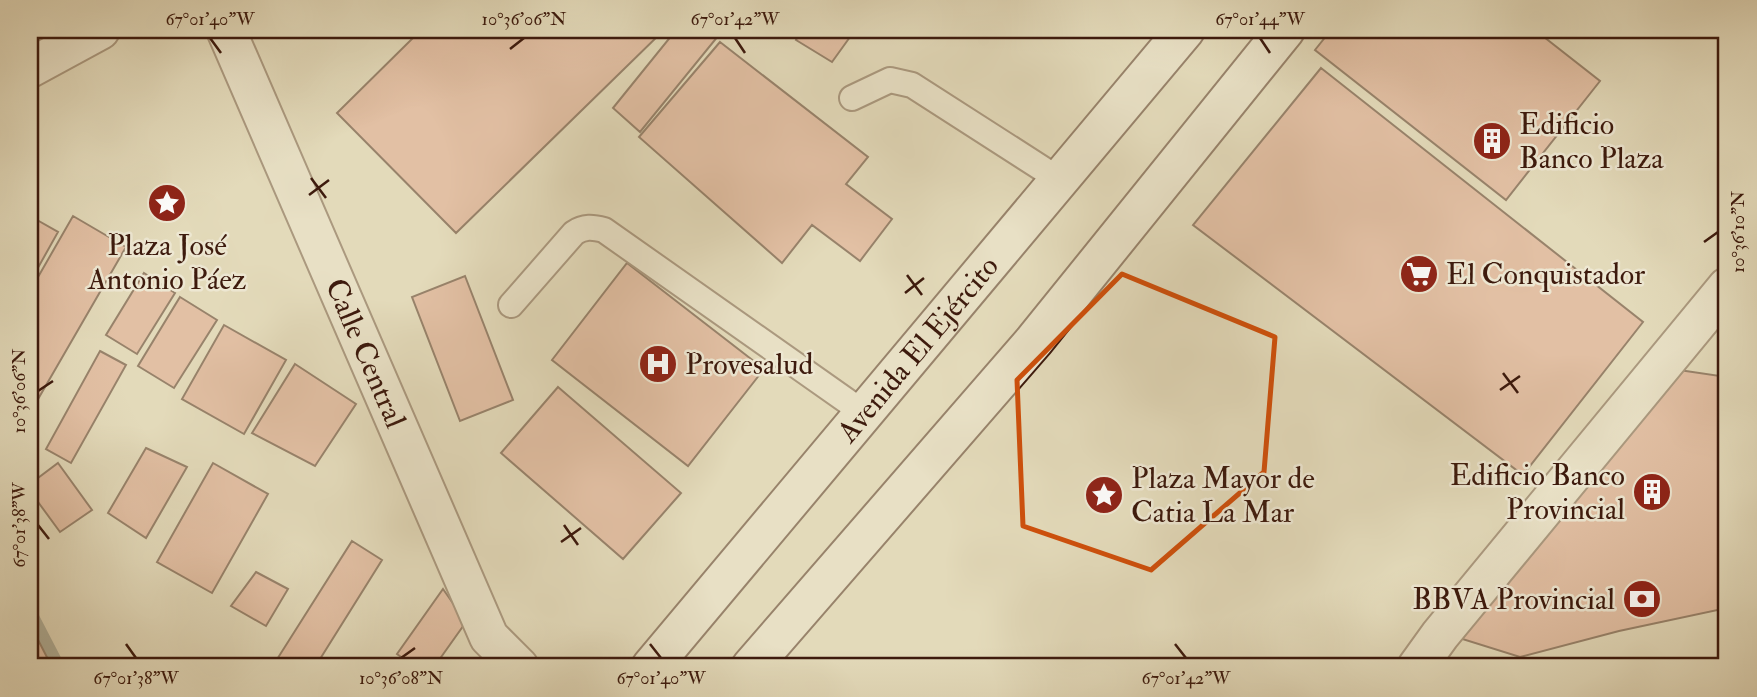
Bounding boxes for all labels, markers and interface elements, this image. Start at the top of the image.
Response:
text: 67°01'40"W [166,8,255,31]
text: 10°36'06"N [482,8,566,31]
text: 67°01'42"W [691,8,780,31]
text: 67°01'44"W [1215,8,1305,31]
place label: Edificio Banco Plaza [1519,106,1664,177]
building icon: Edificio Banco Plaza [1471,120,1513,162]
place icon: Plaza José Antonio Páez [146,182,188,224]
text: 10°36'10"N [1727,191,1750,273]
place label: Plaza José Antonio Páez [87,227,246,298]
street label: Avenida El Ejército [829,248,1007,451]
supermarket icon: El Conquistador [1398,253,1440,295]
place label: El Conquistador [1446,256,1645,293]
street label: Calle Central [317,273,414,434]
hospital icon: Provesalud [637,343,679,385]
place label: Provesalud [685,346,813,383]
text: 10°36'06"N [8,349,31,433]
place label: Edificio Banco Provincial [1450,457,1625,528]
place label: Plaza Mayor de Catia La Mar [1131,460,1315,531]
building icon: Edificio Banco Provincial [1631,471,1673,513]
place icon: Plaza Mayor de Catia La Mar [1083,474,1125,516]
text: 67°01'38"W [8,482,31,568]
bank icon: BBVA Provincial [1621,578,1663,620]
place label: BBVA Provincial [1412,581,1615,618]
text: 67°01'38"W [93,667,179,690]
text: 10°36'08"N [359,667,443,690]
text: 67°01'40"W [617,667,706,690]
text: 67°01'42"W [1142,667,1231,690]

